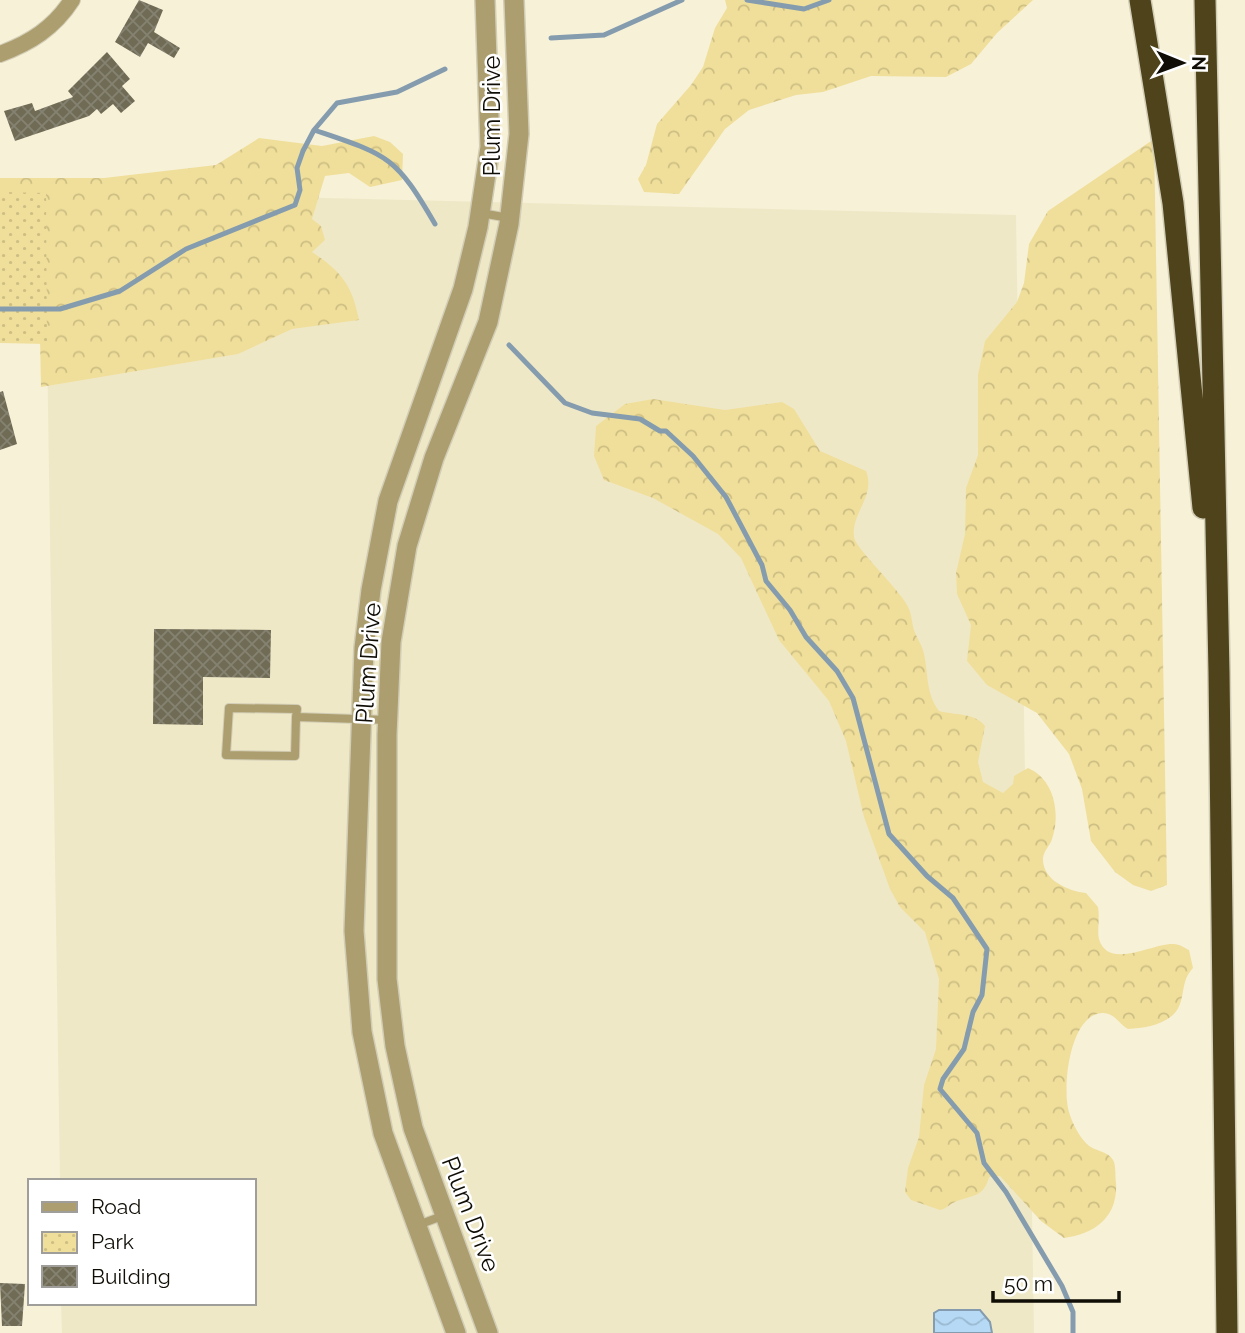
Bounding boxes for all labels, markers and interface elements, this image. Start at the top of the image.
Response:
north arrow [1147,28,1217,98]
street label: Plum Drive [477,55,506,177]
text: N [1188,56,1210,71]
street label: Plum Drive [349,602,387,724]
street label: Plum Drive [436,1152,506,1276]
legend [28,1179,256,1305]
text: Road [91,1194,141,1219]
text: Park [91,1229,134,1254]
scale bar [993,1260,1119,1304]
text: Building [91,1264,171,1289]
text: 50 m [1004,1271,1053,1296]

